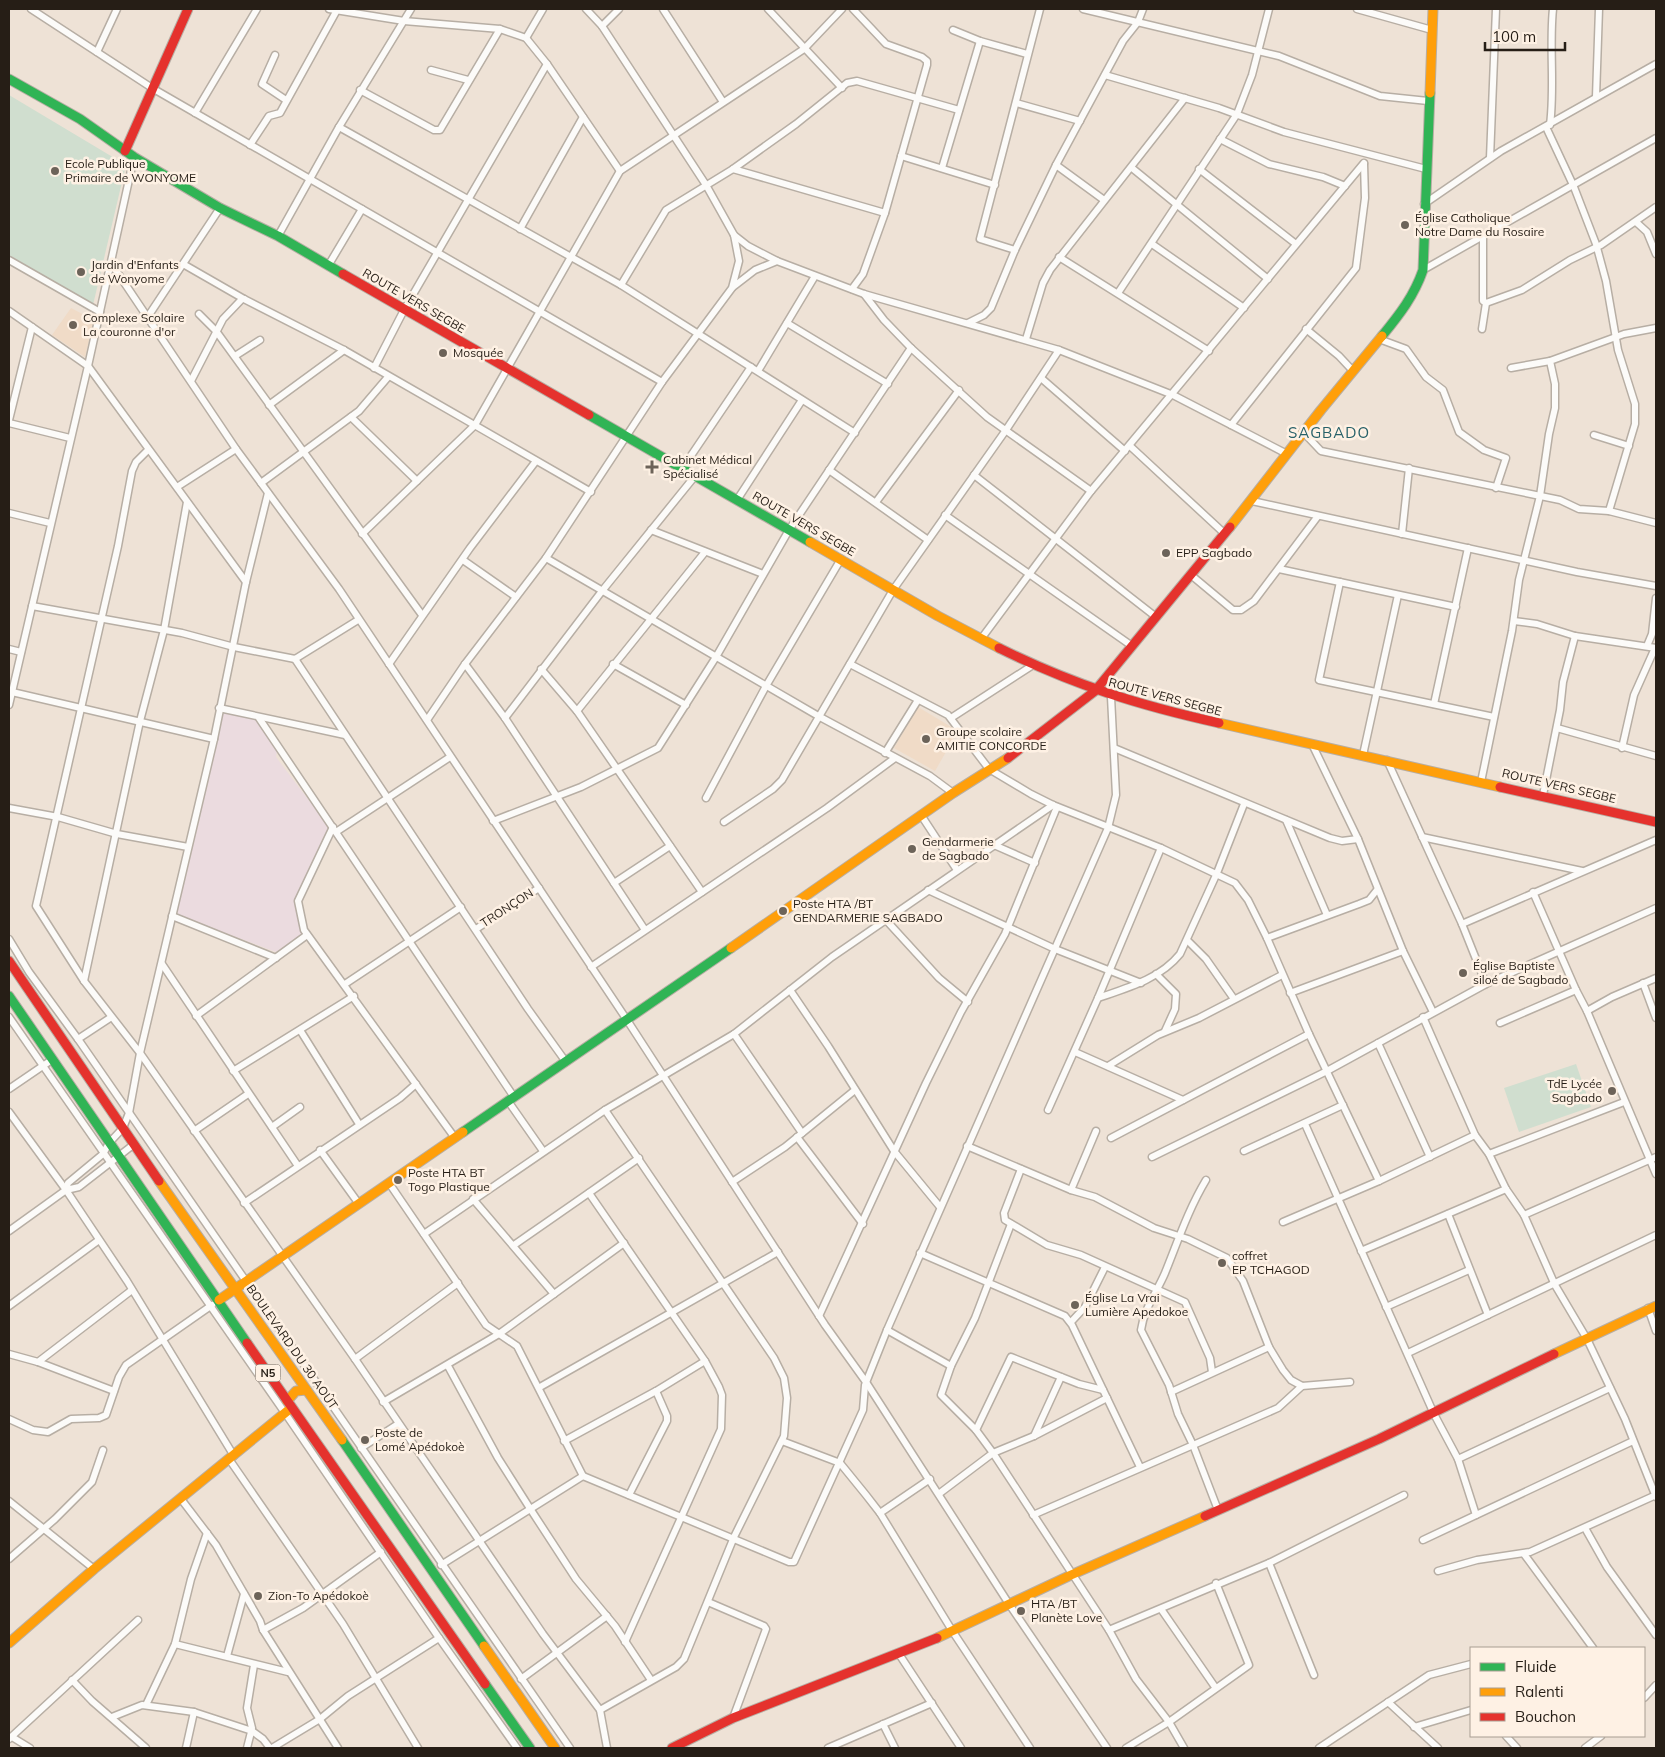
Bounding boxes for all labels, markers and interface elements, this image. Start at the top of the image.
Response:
scale bar [1485,20,1565,52]
text: 100 m [1492,27,1536,46]
place label: Ecole Publique Primaire de WONYOME [65,156,196,185]
marker: Ecole Publique Primaire de WONYOME [49,165,61,177]
place label: Église Catholique Notre Dame du Rosaire [1415,210,1544,239]
marker: Église Catholique Notre Dame du Rosaire [1399,219,1411,231]
place label: Jardin d'Enfants de Wonyome [91,257,179,286]
street label: ROUTE VERS SEGBE [360,265,468,336]
marker: Jardin d'Enfants de Wonyome [75,266,87,278]
place label: Complexe Scolaire La couronne d'or [83,310,185,339]
marker: Complexe Scolaire La couronne d'or [67,319,79,331]
place label: Mosquée [453,345,503,360]
marker: Mosquée [437,347,449,359]
district label: SAGBADO [1288,423,1370,442]
place label: Cabinet Médical Spécialisé [663,452,752,481]
marker: Cabinet Médical Spécialisé [645,460,659,474]
street label: ROUTE VERS SEGBE [750,488,858,559]
place label: EPP Sagbado [1176,545,1252,560]
marker: EPP Sagbado [1160,547,1172,559]
street label: ROUTE VERS SEGBE [1107,674,1223,719]
place label: Groupe scolaire AMITIE CONCORDE [936,724,1047,753]
marker: Groupe scolaire AMITIE CONCORDE [920,733,932,745]
street label: ROUTE VERS SEGBE [1501,765,1618,806]
place label: Gendarmerie de Sagbado [922,834,994,863]
marker: Gendarmerie de Sagbado [906,843,918,855]
street label: TRONÇON [478,885,536,930]
place label: Poste HTA /BT GENDARMERIE SAGBADO [793,896,943,925]
marker: Poste HTA /BT GENDARMERIE SAGBADO [777,905,789,917]
place label: Église Baptiste siloé de Sagbado [1473,958,1569,987]
marker: Église Baptiste siloé de Sagbado [1457,967,1469,979]
place label: TdE Lycée Sagbado [1547,1076,1602,1105]
marker: TdE Lycée Sagbado [1606,1085,1618,1097]
place label: Poste HTA BT Togo Plastique [408,1165,490,1194]
marker: Poste HTA BT Togo Plastique [392,1174,404,1186]
place label: coffret EP TCHAGOD [1232,1248,1310,1277]
marker: coffret EP TCHAGOD [1216,1257,1228,1269]
street label: BOULEVARD DU 30 AOÛT [244,1281,342,1413]
place label: Église La Vrai Lumière Apedokoe [1085,1290,1188,1319]
marker: Église La Vrai Lumière Apedokoe [1069,1299,1081,1311]
road number: N5 [256,1365,280,1382]
place label: Poste de Lomé Apédokoè [375,1425,465,1454]
marker: Poste de Lomé Apédokoè [359,1434,371,1446]
place label: Zion-To Apédokoè [268,1588,369,1603]
marker: Zion-To Apédokoè [252,1590,264,1602]
place label: HTA /BT Planète Love [1031,1596,1102,1625]
marker: HTA /BT Planète Love [1015,1605,1027,1617]
legend [1470,1647,1645,1737]
text: Fluide [1515,1657,1556,1676]
text: Ralenti [1515,1682,1564,1701]
text: Bouchon [1515,1707,1576,1726]

